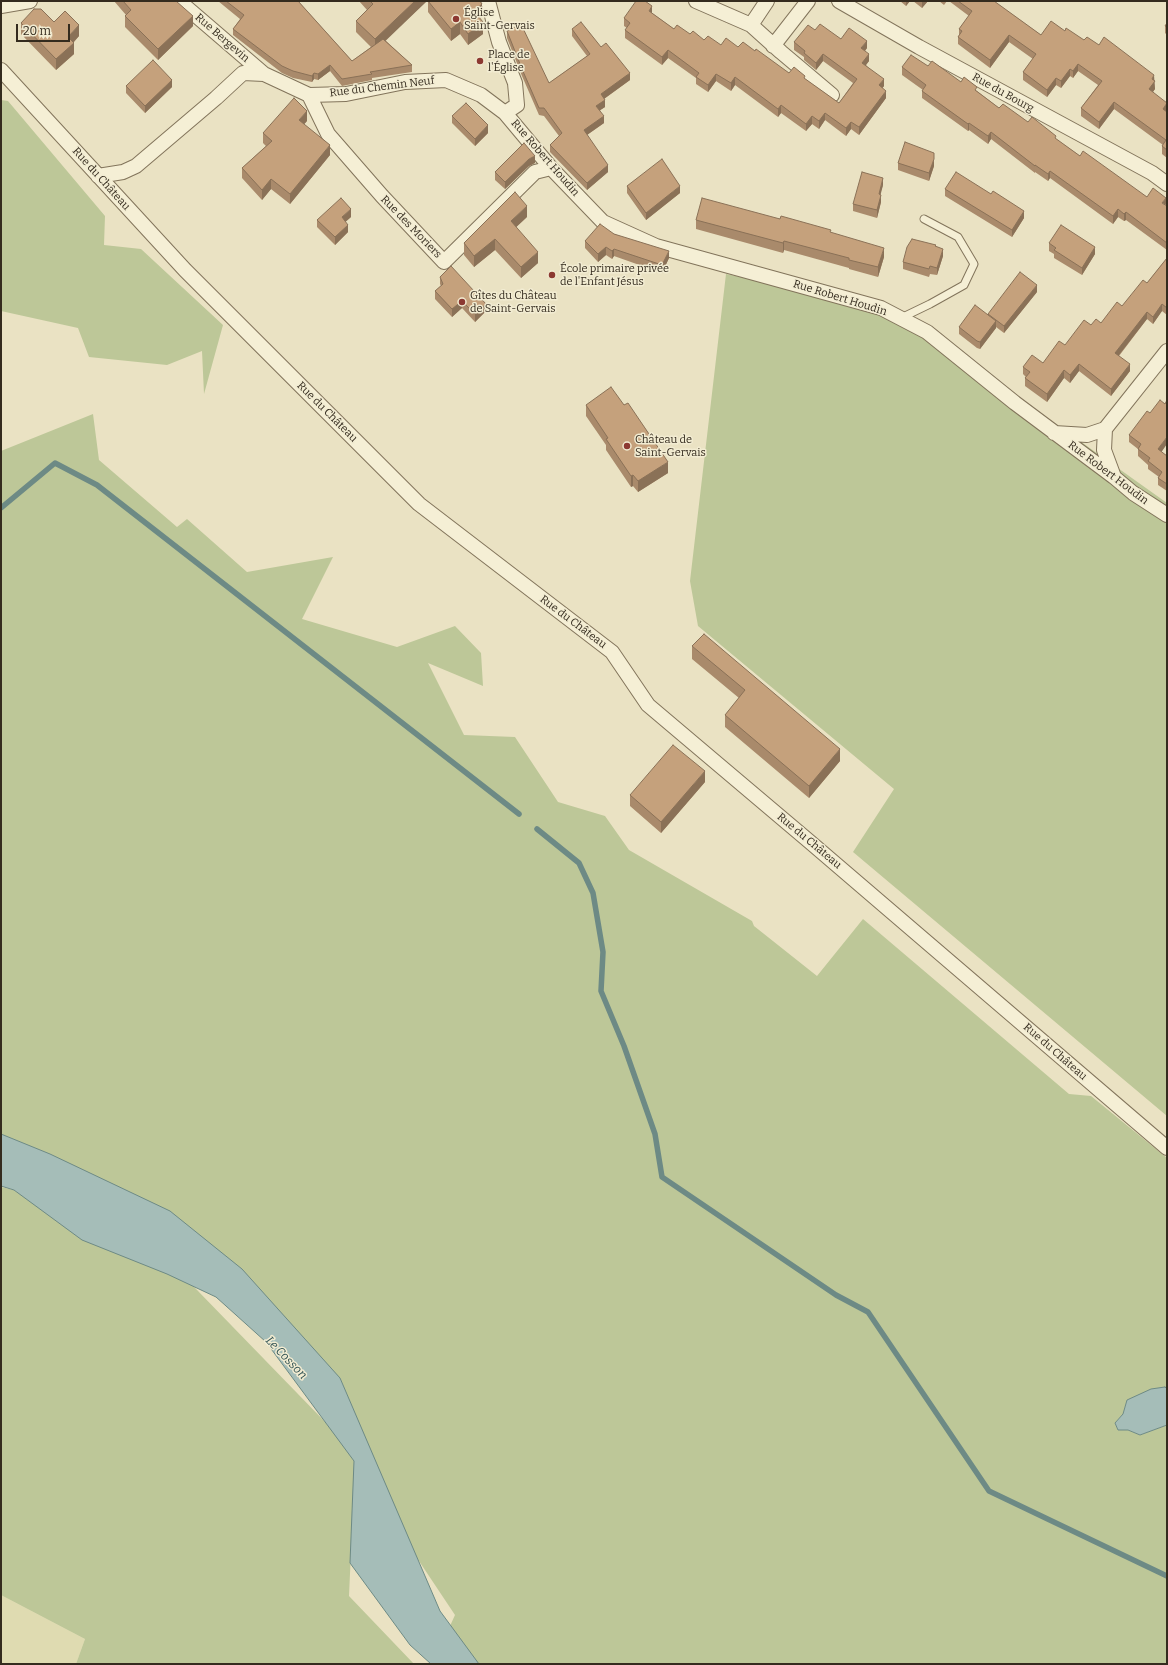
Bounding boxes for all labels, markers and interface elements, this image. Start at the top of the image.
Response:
place label: Église Saint-Gervais [464,6,535,32]
street label: Rue Bergevin [192,11,252,65]
marker: Église Saint-Gervais [451,14,461,24]
scale bar [18,16,72,42]
text: 20 m [23,24,51,38]
place label: Place de l'Église [488,48,530,74]
marker: Place de l'Église [475,56,485,66]
street label: Rue du Bourg [970,71,1036,115]
street label: Rue du Chemin Neuf [329,74,435,100]
street label: Rue Robert Houdin [508,117,582,199]
street label: Rue du Château [69,145,133,213]
street label: Rue des Moriers [378,193,444,261]
place label: École primaire privée de l'Enfant Jésus [560,262,669,288]
marker: École primaire privée de l'Enfant Jésus [547,270,557,280]
street label: Rue Robert Houdin [792,277,888,319]
place label: Gîtes du Château de Saint-Gervais [470,289,557,315]
marker: Gîtes du Château de Saint-Gervais [457,297,467,307]
street label: Rue du Château [294,379,360,445]
place label: Château de Saint-Gervais [635,433,706,459]
street label: Rue Robert Houdin [1065,438,1151,508]
marker: Château de Saint-Gervais [622,441,632,451]
street label: Rue du Château [537,593,609,651]
street label: Rue du Château [774,810,844,872]
street label: Rue du Château [1020,1021,1090,1083]
water label: Le Cosson [262,1334,310,1382]

